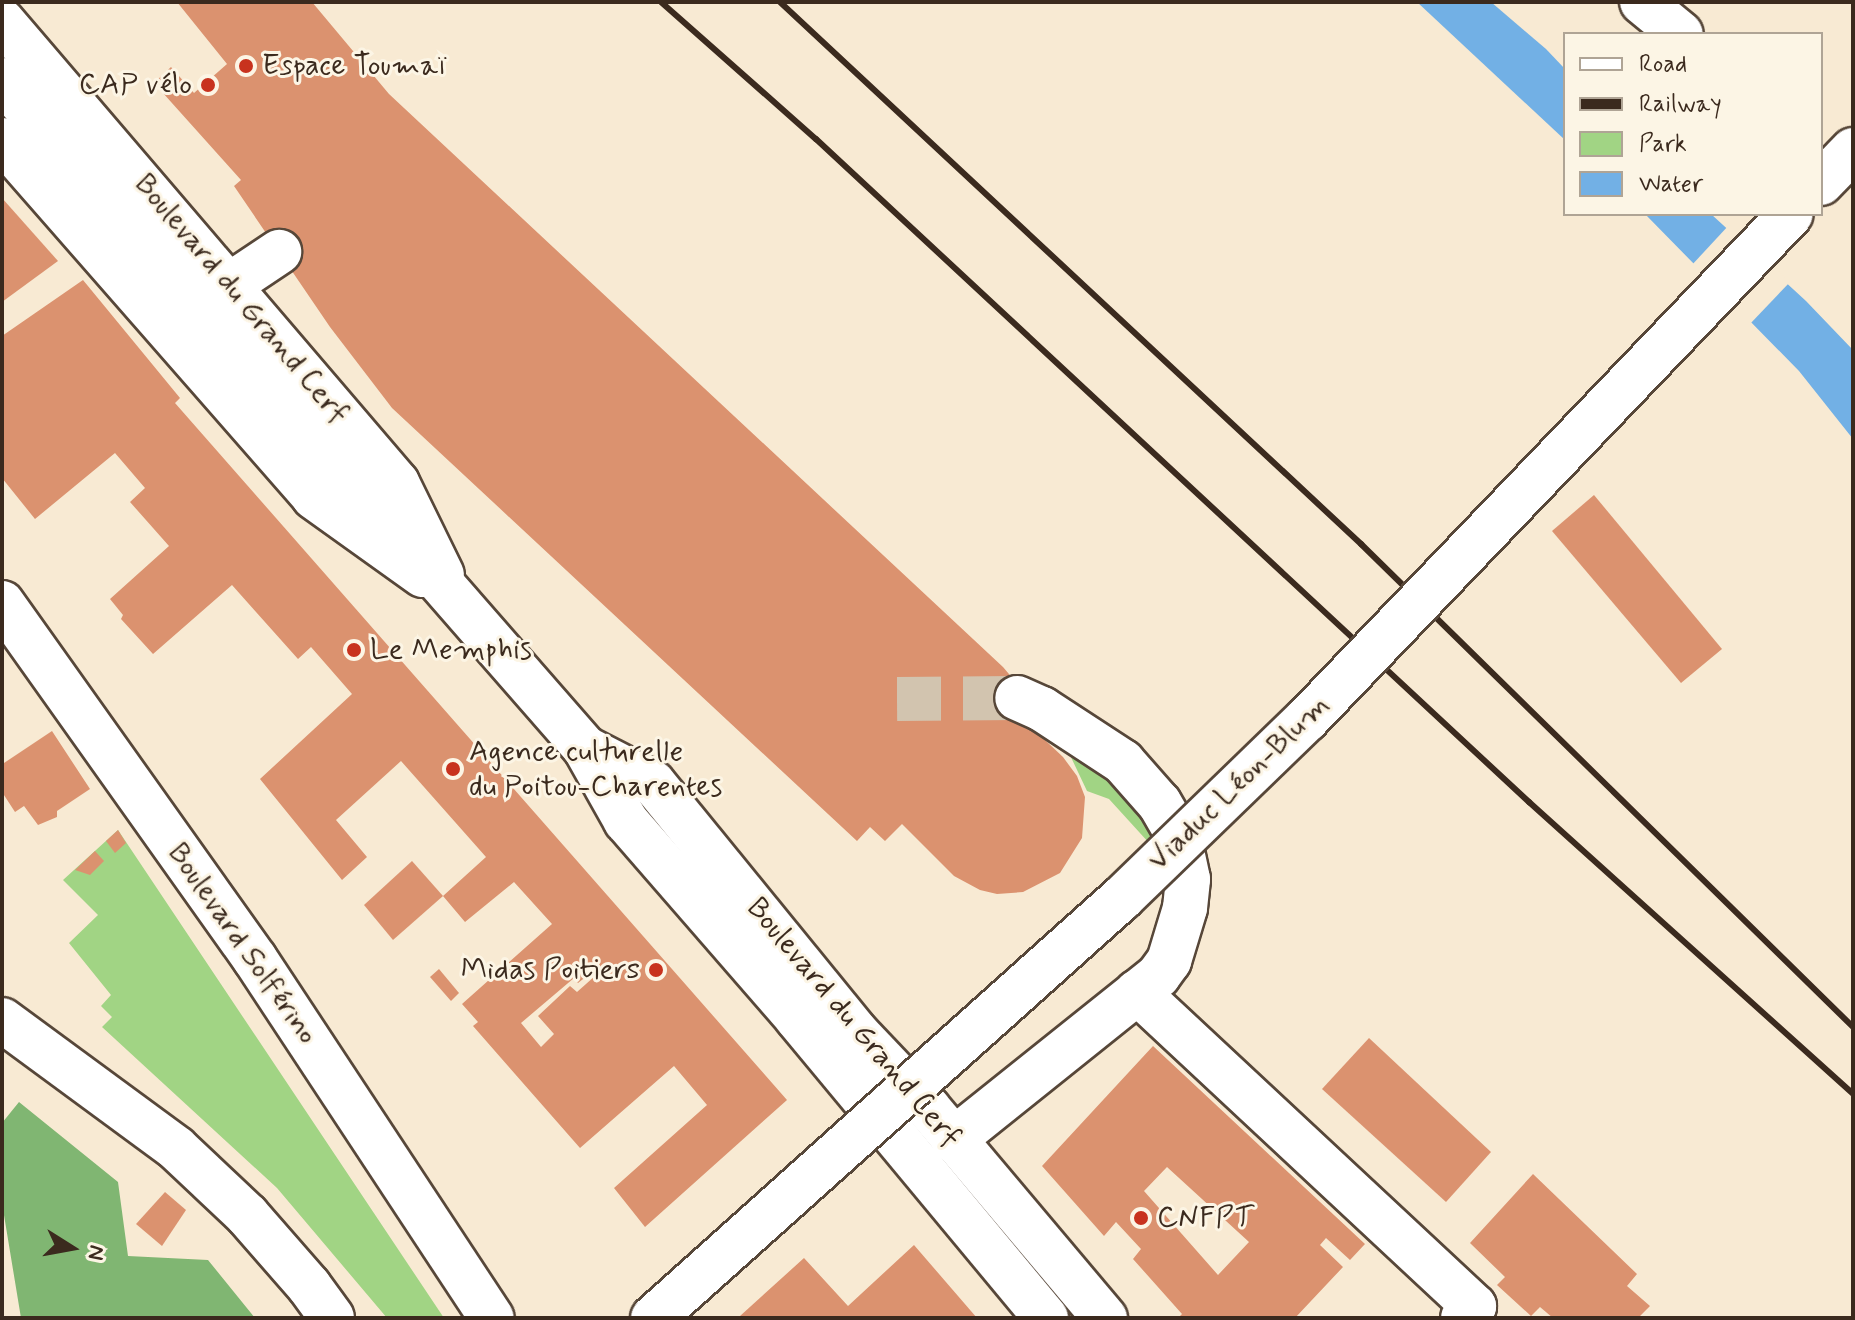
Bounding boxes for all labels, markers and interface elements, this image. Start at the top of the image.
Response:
legend [1563,32,1823,216]
place label: Espace Toumaï [262,48,446,84]
text: Road [1639,49,1687,80]
marker: Espace Toumaï [237,57,255,75]
place label: CAP vélo [77,67,192,103]
marker: CAP vélo [199,76,217,94]
text: Railway [1639,89,1722,120]
text: Park [1639,129,1687,160]
street label: Boulevard du Grand Cerf [126,167,356,431]
text: Water [1639,169,1703,200]
place label: Le Memphis [370,632,528,668]
marker: Le Memphis [345,641,363,659]
street label: Viaduc Léon-Blum [1141,687,1337,879]
place label: Agence culturelle du Poitou-Charentes [469,734,718,804]
marker: Agence culturelle du Poitou-Charentes [444,760,462,778]
street label: Boulevard Solférino [160,837,324,1051]
street label: Boulevard du Grand Cerf [738,891,968,1155]
place label: Midas Poitiers [463,952,640,988]
marker: Midas Poitiers [647,961,665,979]
place label: CNFPT [1157,1200,1254,1236]
north arrow [32,1208,112,1288]
marker: CNFPT [1132,1209,1150,1227]
text: N [80,1243,111,1262]

